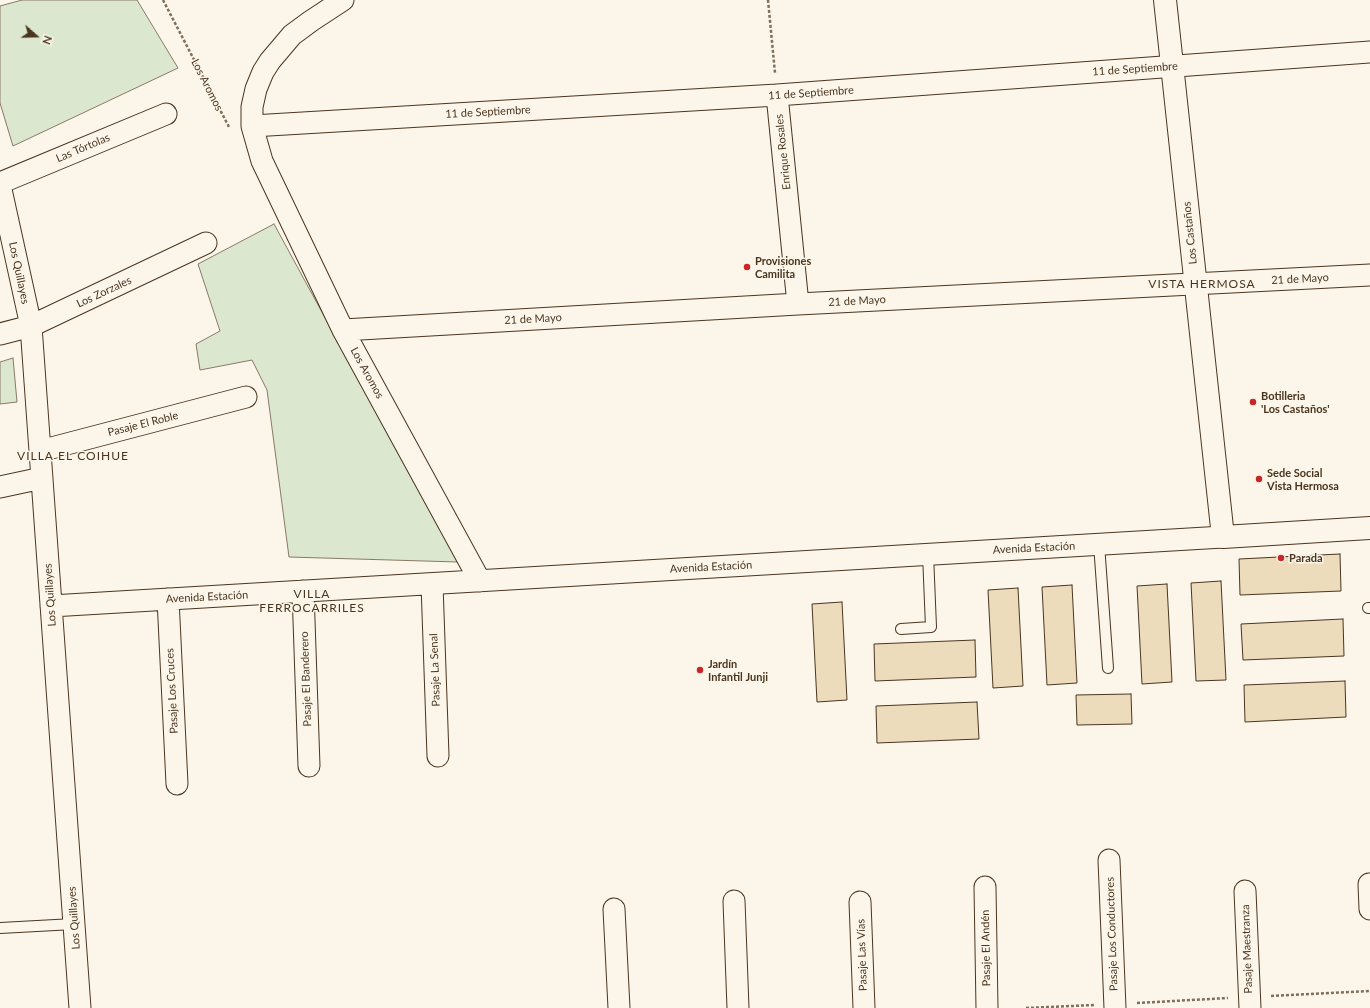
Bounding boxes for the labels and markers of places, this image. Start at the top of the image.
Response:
place label: Provisiones Camilita [755,254,811,280]
marker: Provisiones Camilita [742,262,752,272]
place label: Botilleria 'Los Castaños' [1261,389,1330,415]
marker: Botilleria 'Los Castaños' [1248,397,1258,407]
place label: Sede Social Vista Hermosa [1267,466,1339,492]
marker: Sede Social Vista Hermosa [1254,474,1264,484]
place label: Parada [1289,551,1323,565]
marker: Parada [1276,553,1286,563]
place label: Jardín Infantil Junji [708,657,768,683]
marker: Jardín Infantil Junji [695,665,705,675]

